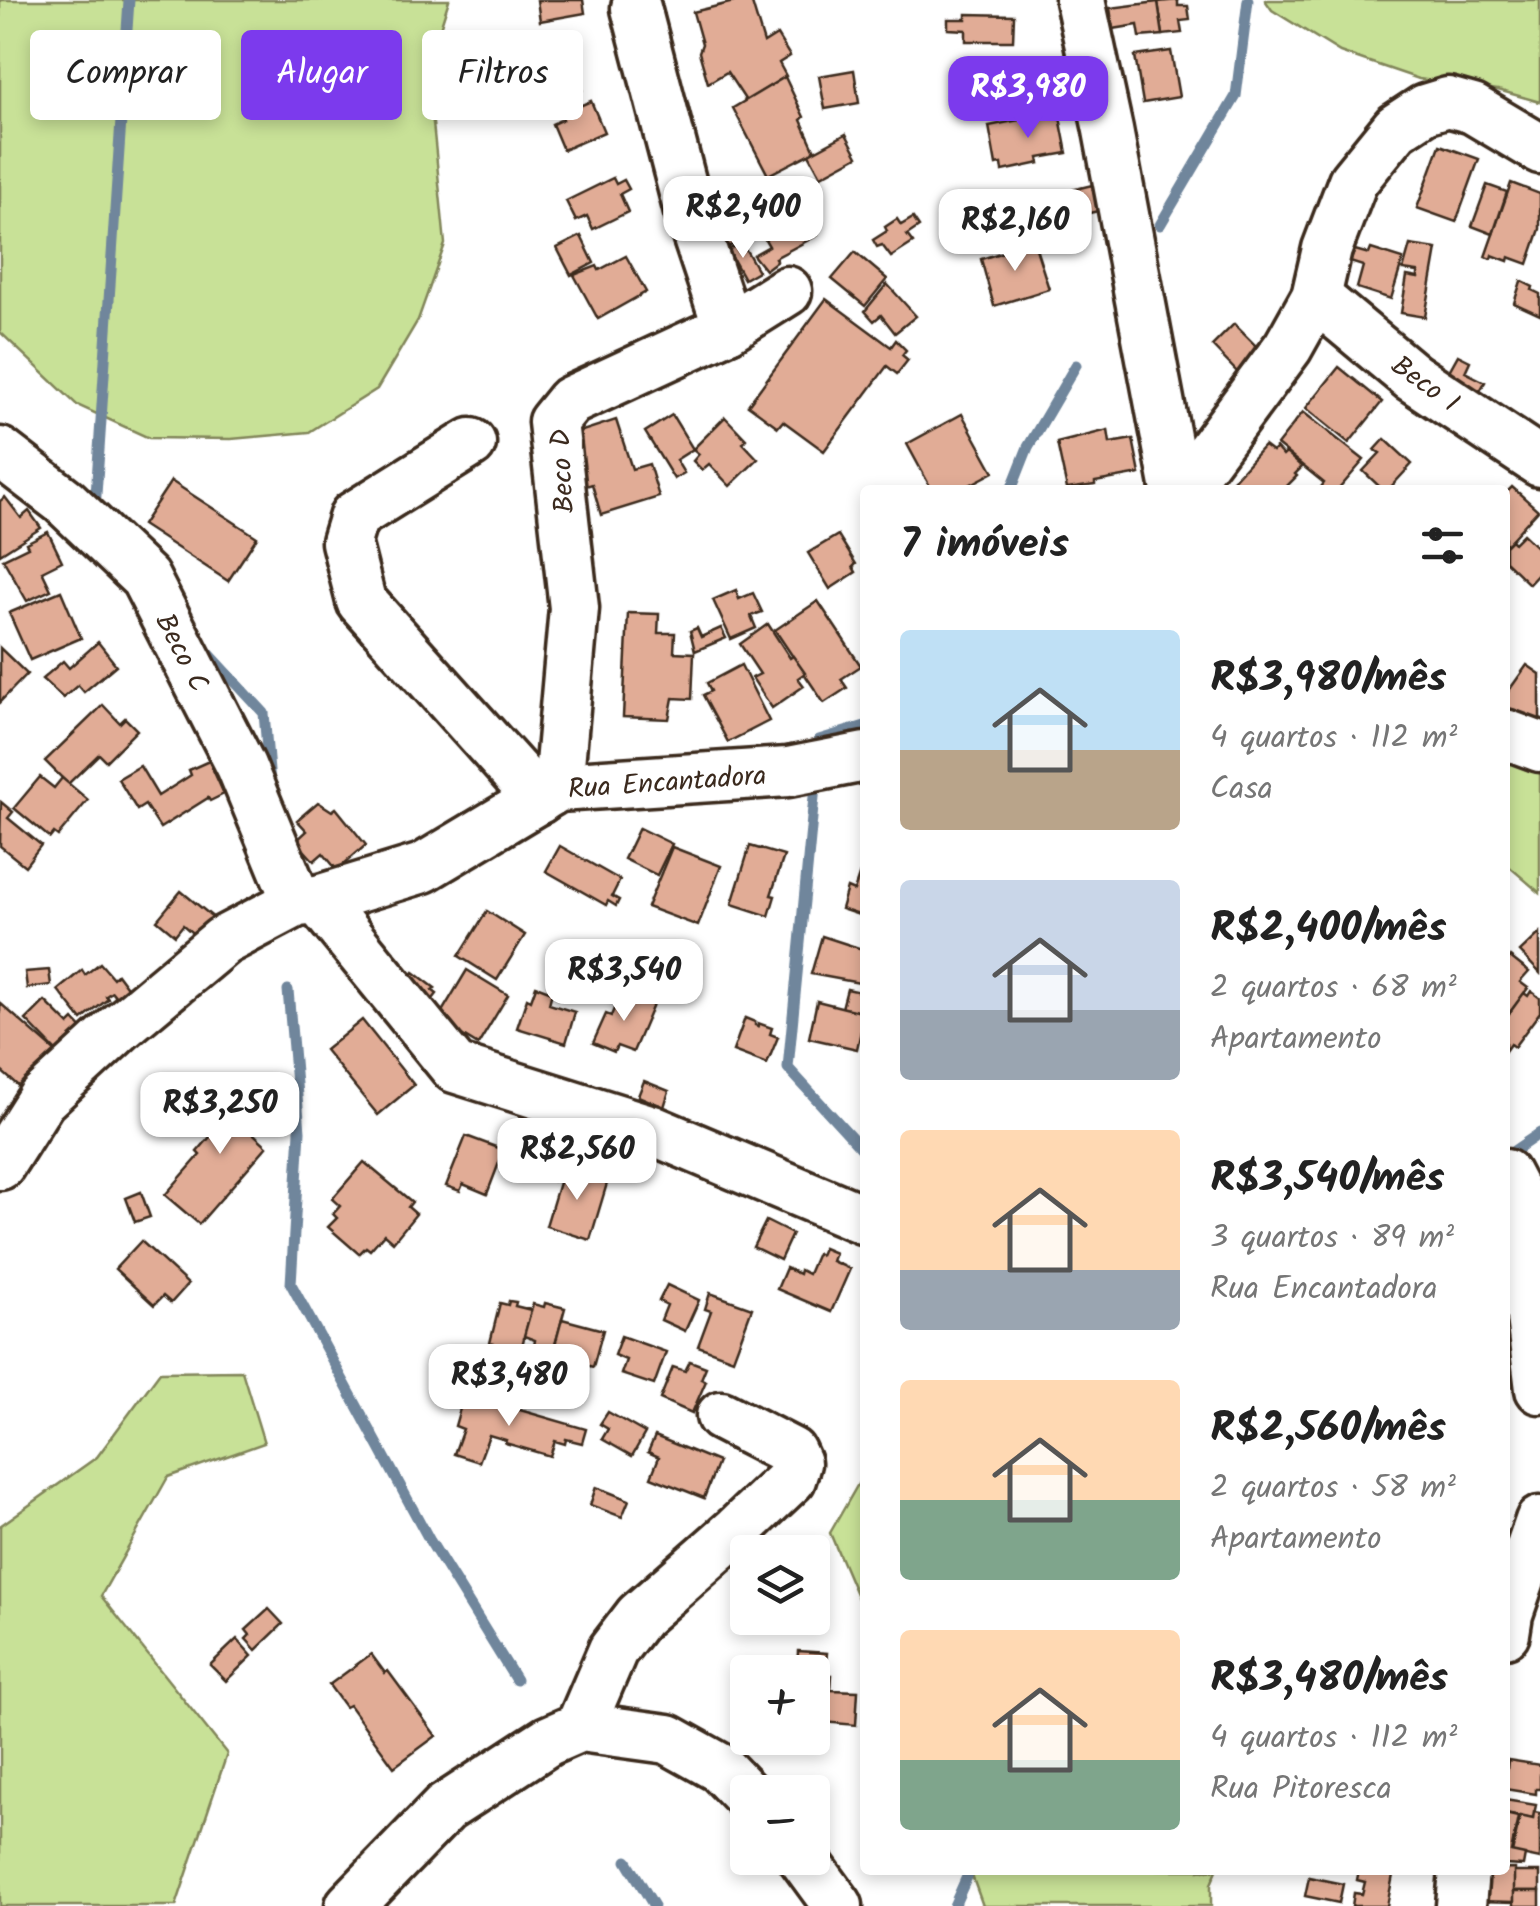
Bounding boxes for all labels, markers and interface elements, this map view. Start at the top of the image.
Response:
chip: Comprar [30,30,221,120]
chip: Alugar [241,30,402,120]
chip: Filtros [422,30,583,120]
pin: R$3,980 [936,56,1120,141]
text: R$3,980 [970,63,1086,114]
pin: R$2,400 [651,176,835,261]
text: R$2,400 [685,183,801,234]
pin: R$2,160 [923,189,1107,274]
text: R$2,160 [961,196,1069,247]
street label: Beco I [1381,345,1468,425]
street label: Beco D [539,427,588,514]
text: 7 imóveis [900,512,1069,579]
icon: filters [1415,518,1470,573]
street label: Beco C [142,606,220,701]
text: R$3,980/mês [1210,646,1447,713]
icon: home [980,670,1100,790]
text: 4 quartos · 112 m² [1210,713,1457,764]
street label: Rua Encantadora [566,754,768,813]
text: Casa [1210,764,1273,815]
text: R$2,400/mês [1210,896,1447,963]
icon: home [980,920,1100,1040]
pin: R$3,540 [532,939,716,1024]
text: R$3,540 [567,946,681,997]
text: 2 quartos · 68 m² [1210,963,1457,1014]
text: Apartamento [1210,1014,1382,1065]
pin: R$3,250 [128,1072,312,1157]
text: R$3,250 [162,1079,278,1130]
pin: R$2,560 [485,1118,669,1203]
text: R$2,560 [519,1125,635,1176]
text: R$3,540/mês [1210,1146,1445,1213]
icon: home [980,1170,1100,1290]
text: 3 quartos · 89 m² [1210,1213,1454,1264]
text: Rua Encantadora [1210,1264,1437,1315]
pin: R$3,480 [417,1344,601,1429]
text: R$3,480 [451,1351,567,1402]
text: R$2,560/mês [1210,1396,1446,1463]
icon: home [980,1420,1100,1540]
text: 2 quartos · 58 m² [1210,1463,1456,1514]
text: Apartamento [1210,1514,1382,1565]
map controls [730,1535,830,1875]
button: layers [730,1535,830,1635]
text: R$3,480/mês [1210,1646,1448,1713]
button: + [730,1655,830,1755]
icon: home [980,1670,1100,1790]
text: 4 quartos · 112 m² [1210,1713,1457,1764]
text: Rua Pitoresca [1210,1764,1392,1815]
button: − [730,1775,830,1875]

